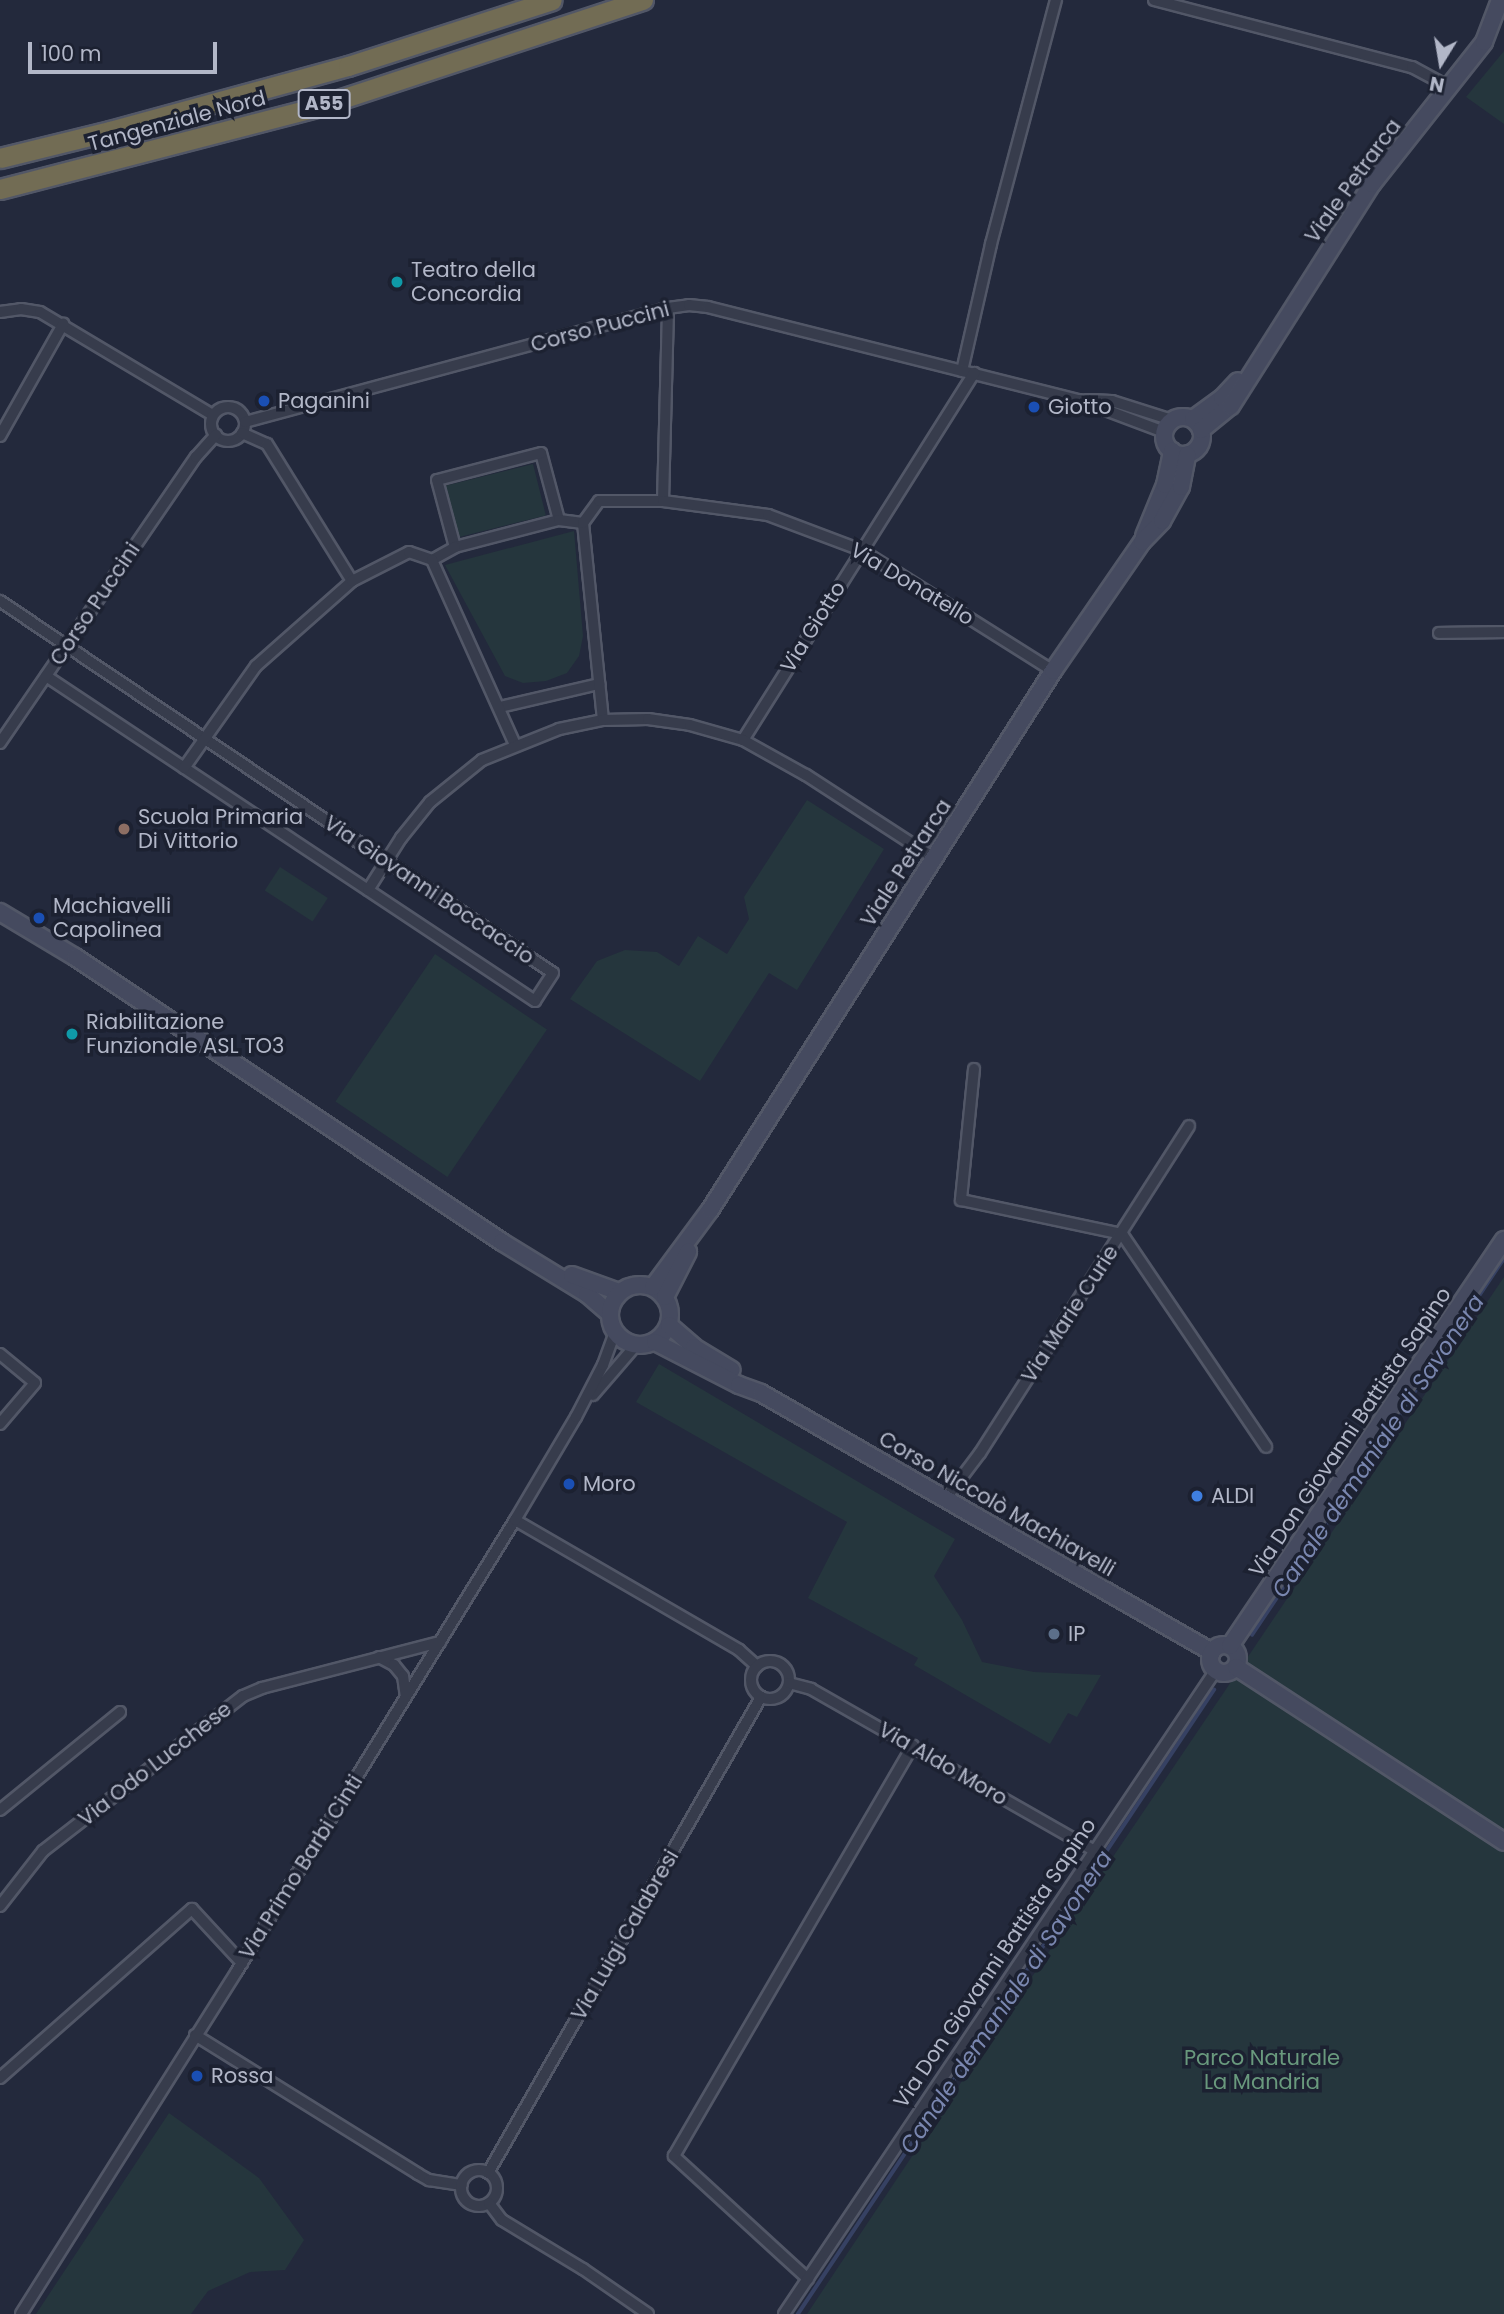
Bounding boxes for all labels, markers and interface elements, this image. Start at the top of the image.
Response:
scale bar [32,28,220,72]
north arrow [1406,28,1476,98]
text: 100 m [41,39,101,68]
text: N [1427,69,1446,99]
street label: Tangenziale Nord [86,85,268,157]
road number: A55 [296,88,352,120]
street label: Viale Petrarca [1300,114,1406,248]
place label: Teatro della Concordia [411,257,536,307]
marker: Teatro della Concordia [389,274,405,290]
street label: Corso Puccini [528,296,672,358]
place label: Paganini [278,388,370,414]
marker: Paganini [256,393,272,409]
place label: Giotto [1048,394,1112,420]
marker: Giotto [1026,399,1042,415]
street label: Via Donatello [846,537,978,631]
street label: Corso Puccini [45,538,145,670]
street label: Via Giotto [775,577,851,677]
street label: Viale Petrarca [855,795,957,931]
place label: Scuola Primaria Di Vittorio [138,804,303,854]
street label: Via Giovanni Boccaccio [319,810,539,970]
marker: Scuola Primaria Di Vittorio [116,821,132,837]
place label: Machiavelli Capolinea [53,893,171,943]
marker: Machiavelli Capolinea [31,910,47,926]
place label: Riabilitazione Funzionale ASL TO3 [86,1009,284,1059]
marker: Riabilitazione Funzionale ASL TO3 [64,1026,80,1042]
street label: Via Marie Curie [1016,1241,1124,1387]
street label: Via Don Giovanni Battista Sapino [1243,1282,1457,1582]
water label: Canale demaniale di Savonera [1266,1289,1490,1603]
street label: Corso Niccolò Machiavelli [874,1426,1120,1582]
place label: Moro [583,1471,636,1497]
marker: Moro [561,1476,577,1492]
place label: ALDI [1211,1483,1254,1509]
marker: ALDI [1189,1488,1205,1504]
place label: IP [1068,1621,1085,1647]
marker: IP [1046,1626,1062,1642]
street label: Via Odo Lucchese [73,1696,237,1832]
street label: Via Aldo Moro [874,1717,1012,1811]
street label: Via Primo Barbi Cinti [234,1770,368,1964]
street label: Via Don Giovanni Battista Sapino [888,1813,1102,2113]
street label: Via Luigi Calabresi [566,1845,684,2025]
water label: Canale demaniale di Savonera [894,1845,1118,2159]
park label: Parco Naturale La Mandria [1184,2045,1340,2095]
place label: Rossa [211,2063,273,2089]
marker: Rossa [189,2068,205,2084]

